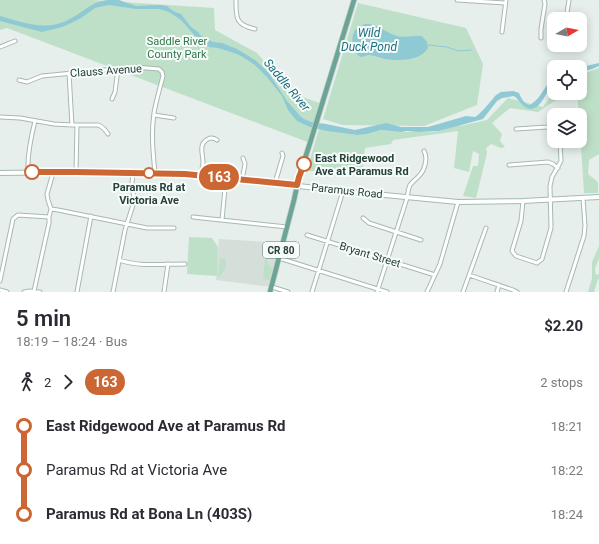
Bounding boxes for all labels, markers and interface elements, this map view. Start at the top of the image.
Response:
north arrow [547,12,587,52]
map controls [547,12,587,148]
water label: Wild Duck Pond [341,26,397,54]
park label: Saddle River County Park [147,35,207,61]
water label: Saddle River [261,56,314,115]
button: locate [547,60,587,100]
street label: Clauss Avenue [70,62,142,80]
button: layers [547,108,587,148]
place label: East Ridgewood Ave at Paramus Rd [315,152,409,178]
marker: East Ridgewood Ave at Paramus Rd [296,156,312,172]
unlabelled marker [24,164,40,180]
line badge: 163 [196,164,242,190]
marker: Paramus Rd at Victoria Ave [143,167,155,179]
text: 163 [207,169,231,185]
place label: Paramus Rd at Victoria Ave [113,181,185,207]
street label: Paramus Road [311,181,383,201]
street label: Bryant Street [338,240,403,271]
road number: CR 80 [263,242,299,258]
text: 5 min [16,306,71,331]
text: $2.20 [544,317,583,335]
text: 18:19 – 18:24 · Bus [16,334,128,349]
icon: walk [16,371,38,393]
icon: forward [57,371,79,393]
text: 163 [93,374,117,390]
text: 2 [44,375,51,390]
text: 2 stops [540,375,583,390]
text: East Ridgewood Ave at Paramus Rd [46,417,285,435]
text: 18:21 [551,419,583,434]
text: Paramus Rd at Victoria Ave [46,461,227,479]
text: 18:22 [551,463,583,478]
text: Paramus Rd at Bona Ln (403S) [46,505,252,523]
text: 18:24 [551,507,583,522]

